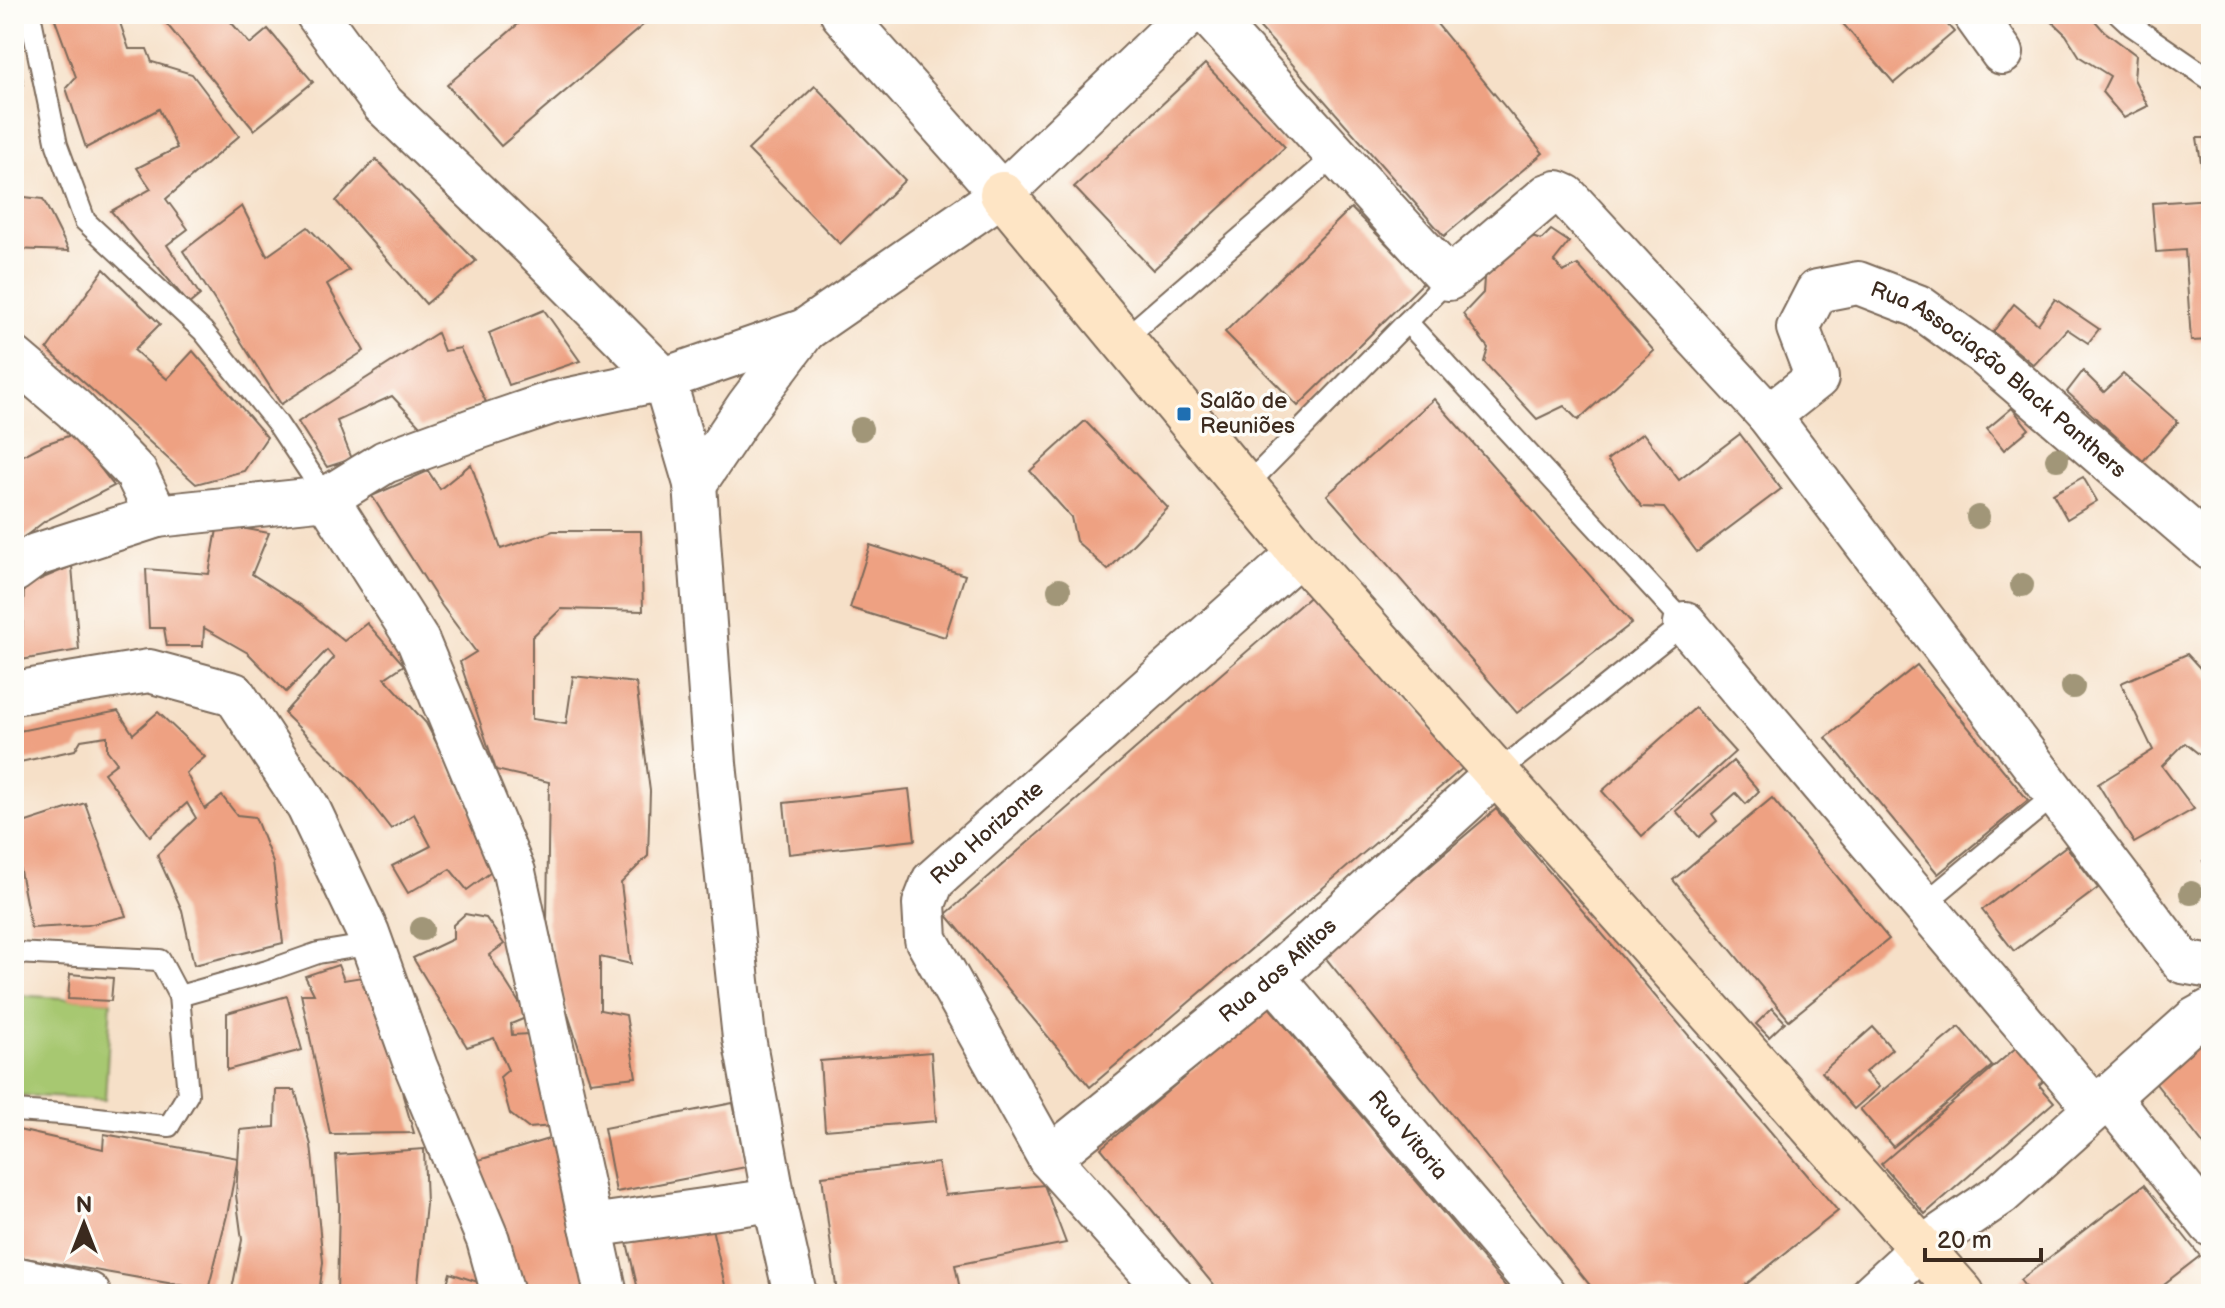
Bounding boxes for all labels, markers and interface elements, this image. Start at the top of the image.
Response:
street label: Rua Associação Black Panthers [1867,276,2132,484]
place label: Salão de Reuniões [1200,388,1295,440]
marker: Salão de Reuniões [1175,405,1193,423]
street label: Rua Horizonte [925,775,1049,890]
street label: Rua dos Aflitos [1214,912,1342,1029]
street label: Rua Vitoria [1363,1085,1454,1185]
north arrow [44,1184,124,1264]
text: N [76,1192,92,1219]
scale bar [1925,1212,2041,1262]
text: 20 m [1937,1226,1992,1255]

